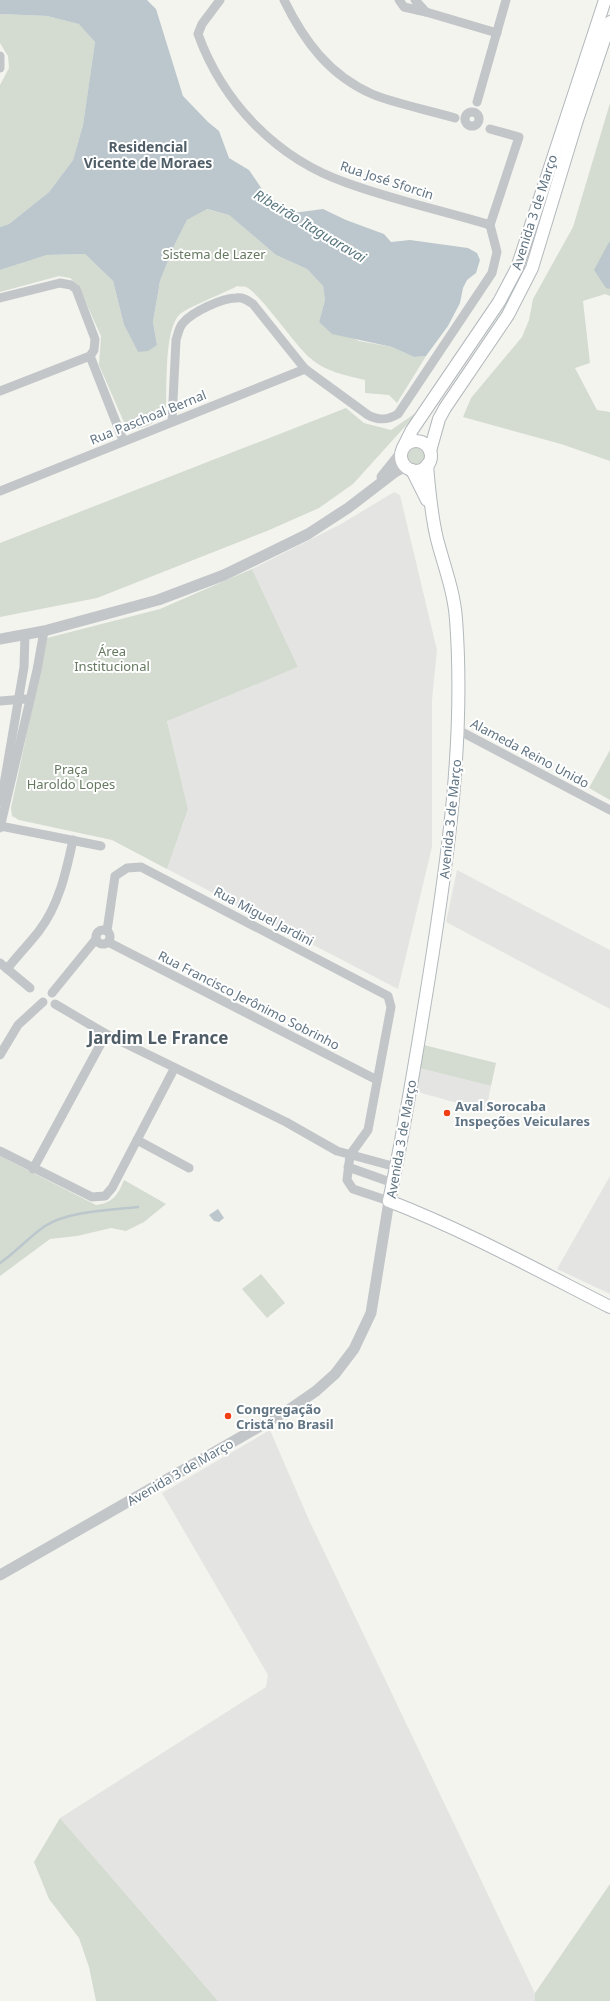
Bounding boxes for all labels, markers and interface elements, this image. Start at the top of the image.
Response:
district label: Residencial Vicente de Moraes [84,137,212,172]
street label: Avenida 3 de Março [507,152,561,272]
street label: Rua José Sforcin [338,156,436,204]
water label: Ribeirão Itaguaravai [251,185,370,267]
park label: Sistema de Lazer [162,245,266,263]
street label: Rua Paschoal Bernal [87,385,209,449]
park label: Área Institucional [74,642,150,675]
street label: Alameda Reino Unido [468,714,593,792]
street label: Avenida 3 de Março [435,758,465,880]
park label: Praça Haroldo Lopes [27,760,115,793]
street label: Rua Miguel Jardini [211,882,317,950]
street label: Rua Francisco Jerônimo Sobrinho [155,946,343,1054]
district label: Jardim Le France [86,1026,228,1049]
street label: Avenida 3 de Março [382,1078,420,1200]
place label: Aval Sorocaba Inspeções Veiculares [455,1097,590,1130]
marker: Aval Sorocaba Inspeções Veiculares [442,1108,452,1118]
place label: Congregação Cristã no Brasil [236,1400,334,1433]
marker: Congregação Cristã no Brasil [223,1411,233,1421]
street label: Avenida 3 de Março [123,1434,237,1510]

